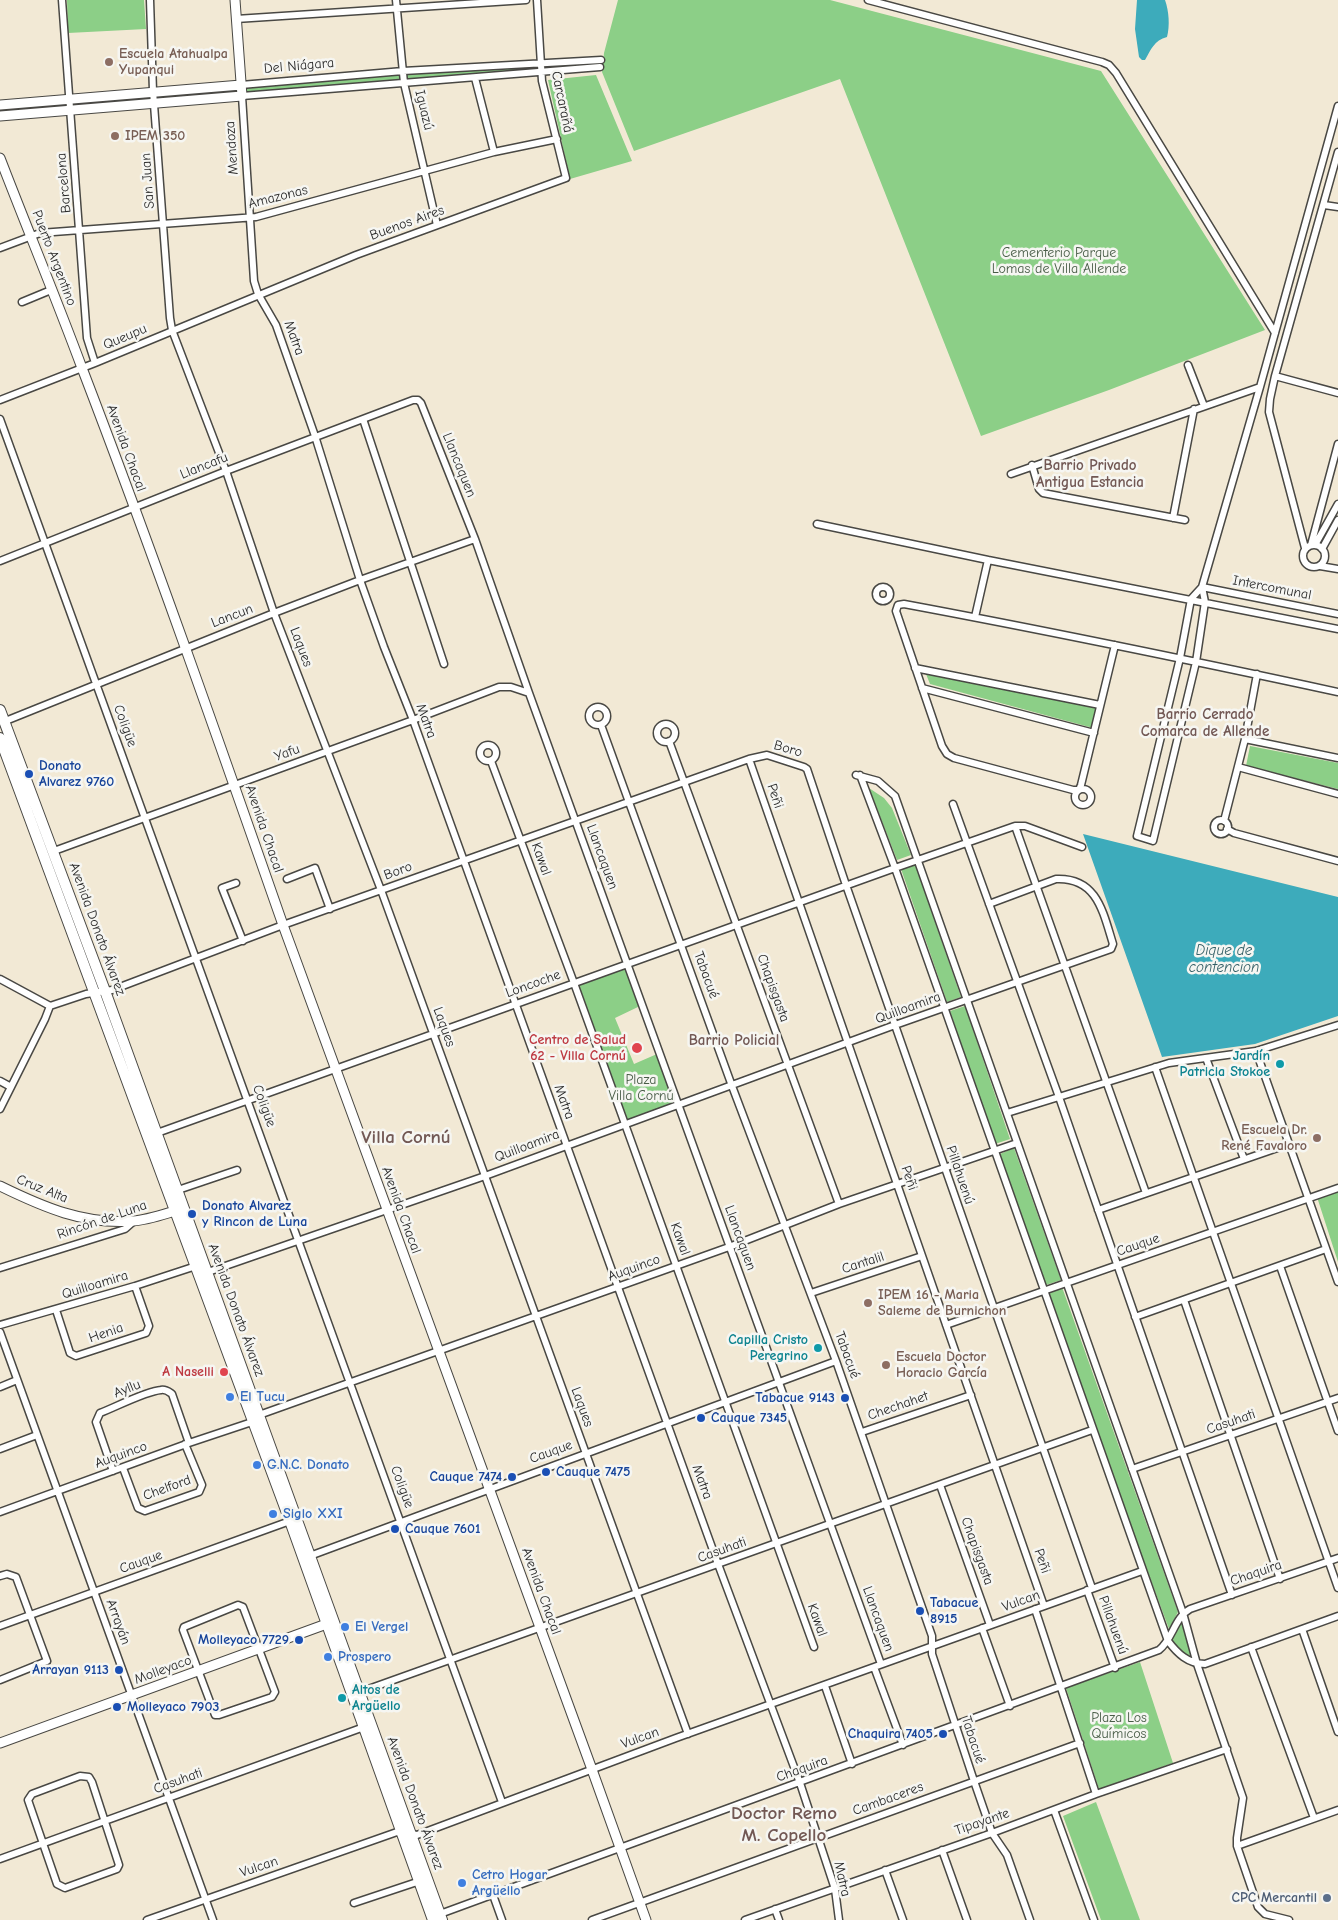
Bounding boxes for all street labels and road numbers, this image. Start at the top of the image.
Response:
street label: Del Niágara [263,55,335,77]
street label: Carcarañá [547,70,577,134]
street label: Iguazú [411,88,437,132]
street label: Mendoza [222,121,242,175]
street label: Barcelona [53,152,75,214]
street label: San Juan [138,153,158,209]
street label: Amazonas [246,181,310,213]
street label: Buenos Aires [368,202,446,244]
street label: Puerto Argentino [28,208,80,308]
street label: Matra [280,318,308,358]
street label: Queupu [101,320,149,354]
street label: Avenida Chacal [102,402,150,494]
street label: Llancaquen [438,430,480,500]
street label: Llancafu [178,449,230,483]
street label: Intercomunal [1231,572,1313,604]
street label: Lancun [209,600,255,632]
street label: Laques [286,625,316,669]
street label: Matra [412,701,440,741]
street label: Coligüe [110,703,140,749]
street label: Boro [772,737,804,761]
street label: Yafu [272,741,302,765]
street label: Peñi [763,781,787,811]
street label: Avenida Chacal [241,783,287,875]
street label: Llancaquen [582,822,622,892]
street label: Kawal [527,840,555,878]
street label: Boro [382,858,414,884]
street label: Avenida Donato Álvarez [65,860,129,998]
street label: Tabacué [690,949,722,1001]
street label: Chapisgasta [753,952,793,1024]
street label: Loncoche [503,966,563,1002]
street label: Quilloamira [873,988,943,1028]
street label: Laques [429,1005,459,1049]
street label: Matra [550,1082,578,1122]
street label: Coligüe [249,1083,279,1129]
street label: Quilloamira [492,1126,562,1166]
street label: Pillahuenú [942,1143,978,1207]
street label: Peñi [897,1163,921,1193]
street label: Avenida Chacal [377,1164,425,1256]
street label: Cruz Alta [14,1171,70,1207]
street label: Rincón de Luna [55,1197,149,1243]
street label: Llancaquen [720,1203,760,1273]
street label: Kawal [666,1220,694,1258]
street label: Cauque [1114,1230,1162,1260]
street label: Avenida Donato Álvarez [204,1241,268,1379]
street label: Cantalil [840,1248,886,1278]
street label: Auquinco [605,1251,663,1285]
street label: Quilloamira [60,1267,130,1303]
street label: Henia [87,1319,125,1347]
street label: Tabacué [831,1329,863,1381]
street label: Ayllu [111,1376,143,1402]
street label: Laques [567,1385,597,1429]
street label: Chechahet [865,1388,931,1424]
street label: Casuhati [1204,1406,1258,1438]
street label: Cauque [527,1437,575,1467]
street label: Auquinco [92,1438,150,1472]
street label: Matra [688,1462,716,1502]
street label: Coligüe [387,1464,417,1510]
street label: Chelford [141,1472,193,1504]
street label: Chapisgasta [957,1515,997,1587]
street label: Casuhati [695,1533,749,1567]
street label: Avenida Chacal [517,1545,565,1637]
street label: Peñi [1030,1546,1054,1576]
street label: Cauque [117,1547,165,1577]
street label: Chaquira [1228,1556,1284,1590]
street label: Llancaquen [858,1584,898,1654]
street label: Vulcan [1000,1586,1042,1616]
street label: Pillahuenú [1095,1593,1131,1657]
street label: Arrayán [102,1597,134,1647]
street label: Kawal [803,1601,831,1639]
street label: Molleyaco [132,1652,194,1688]
street label: Tabacué [957,1714,989,1766]
street label: Vulcan [619,1723,661,1753]
street label: Avenida Donato Álvarez [383,1734,447,1872]
street label: Chaquira [774,1752,830,1786]
street label: Casuhati [151,1764,205,1798]
street label: Cambaceres [850,1778,926,1820]
street label: Tipayante [952,1805,1012,1839]
street label: Vulcan [238,1853,280,1881]
street label: Matra [830,1860,854,1898]

